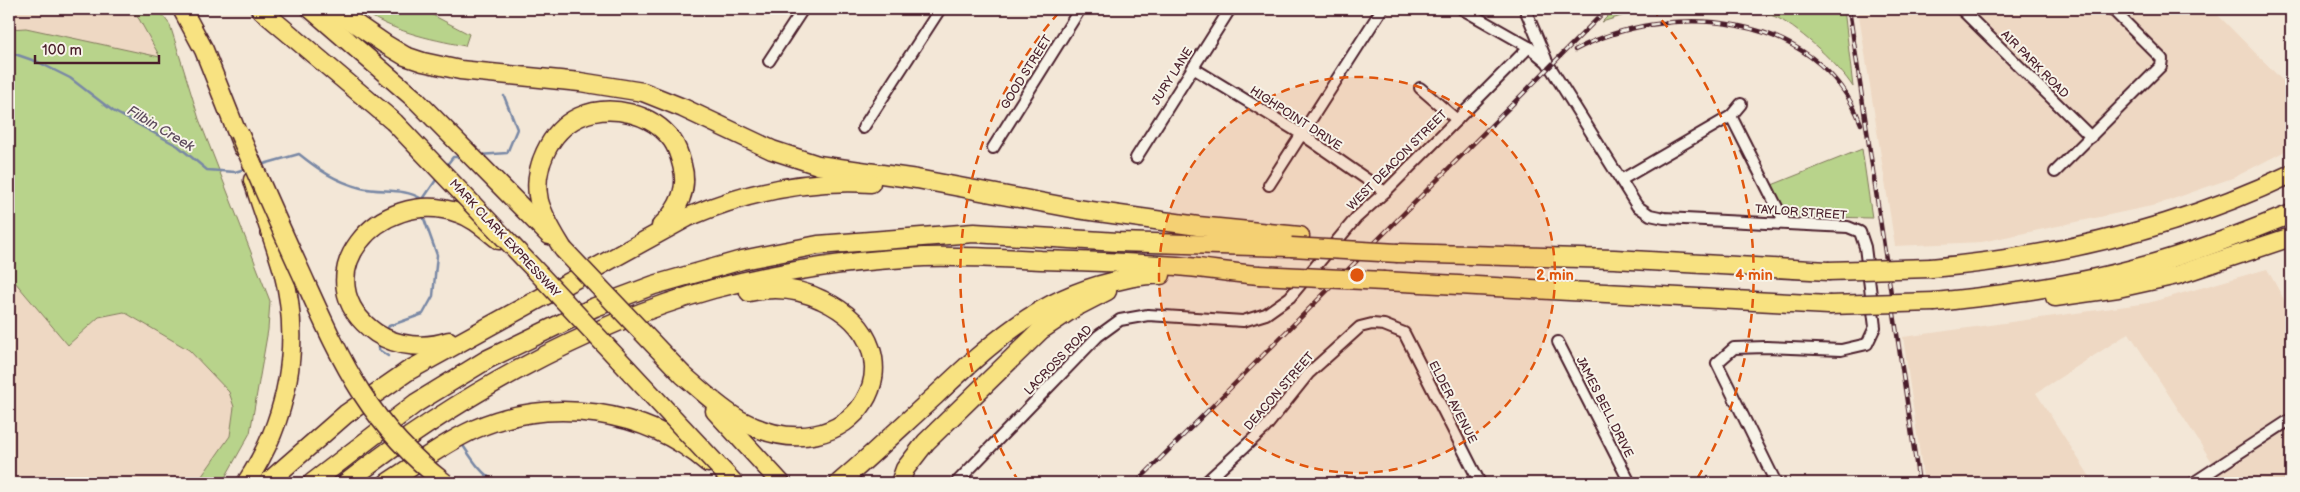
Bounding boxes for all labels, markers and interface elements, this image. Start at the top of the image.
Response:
street label: AIR PARK ROAD [1998,27,2072,102]
scale bar [35,32,159,64]
street label: GOOD STREET [998,32,1056,112]
text: 100 m [42,41,82,60]
street label: JURY LANE [1149,45,1196,108]
street label: HIGHPOINT DRIVE [1247,83,1345,154]
water label: Filbin Creek [124,102,198,156]
street label: WEST DEACON STREET [1344,107,1451,214]
street label: MARK CLARK EXPRESSWAY [446,176,564,301]
street label: TAYLOR STREET [1754,202,1848,223]
centre of rings [1348,266,1366,284]
text: 2 min [1536,266,1574,285]
text: 4 min [1735,266,1773,285]
street label: LACROSS ROAD [1021,322,1096,398]
street label: DEACON STREET [1241,348,1318,434]
street label: JAMES BELL DRIVE [1573,354,1637,460]
street label: ELDER AVENUE [1425,358,1480,446]

